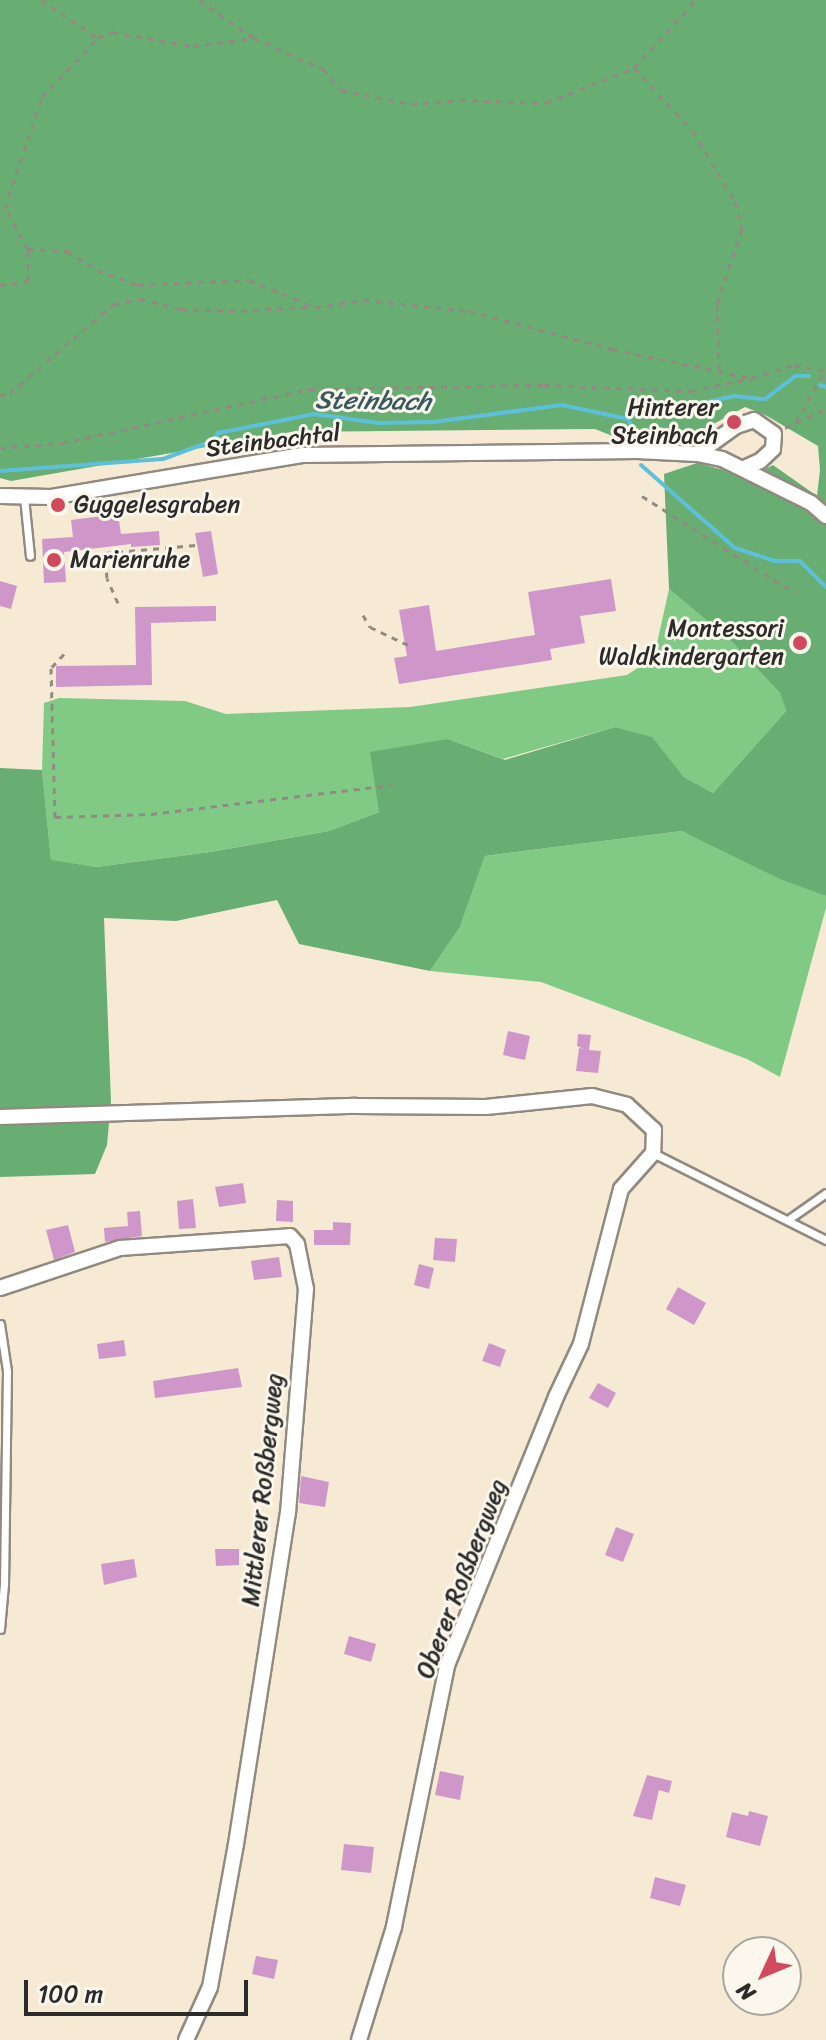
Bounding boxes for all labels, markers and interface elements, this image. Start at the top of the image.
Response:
water label: Steinbach [315,384,431,418]
place label: Hinterer Steinbach [611,394,718,450]
marker: Hinterer Steinbach [725,413,743,431]
street label: Steinbachtal [204,418,342,464]
place label: Guggelesgraben [74,491,240,519]
marker: Guggelesgraben [49,496,67,514]
place label: Marienruhe [70,546,190,574]
marker: Marienruhe [45,551,63,569]
place label: Montessori Waldkindergarten [599,615,784,671]
marker: Montessori Waldkindergarten [791,634,809,652]
street label: Mittlerer Roßbergweg [236,1372,290,1608]
street label: Oberer Roßbergweg [411,1476,513,1682]
north arrow [722,1936,802,2016]
scale bar [28,1964,252,2014]
text: 100 m [38,1973,103,2015]
text: N [726,1973,765,2011]

